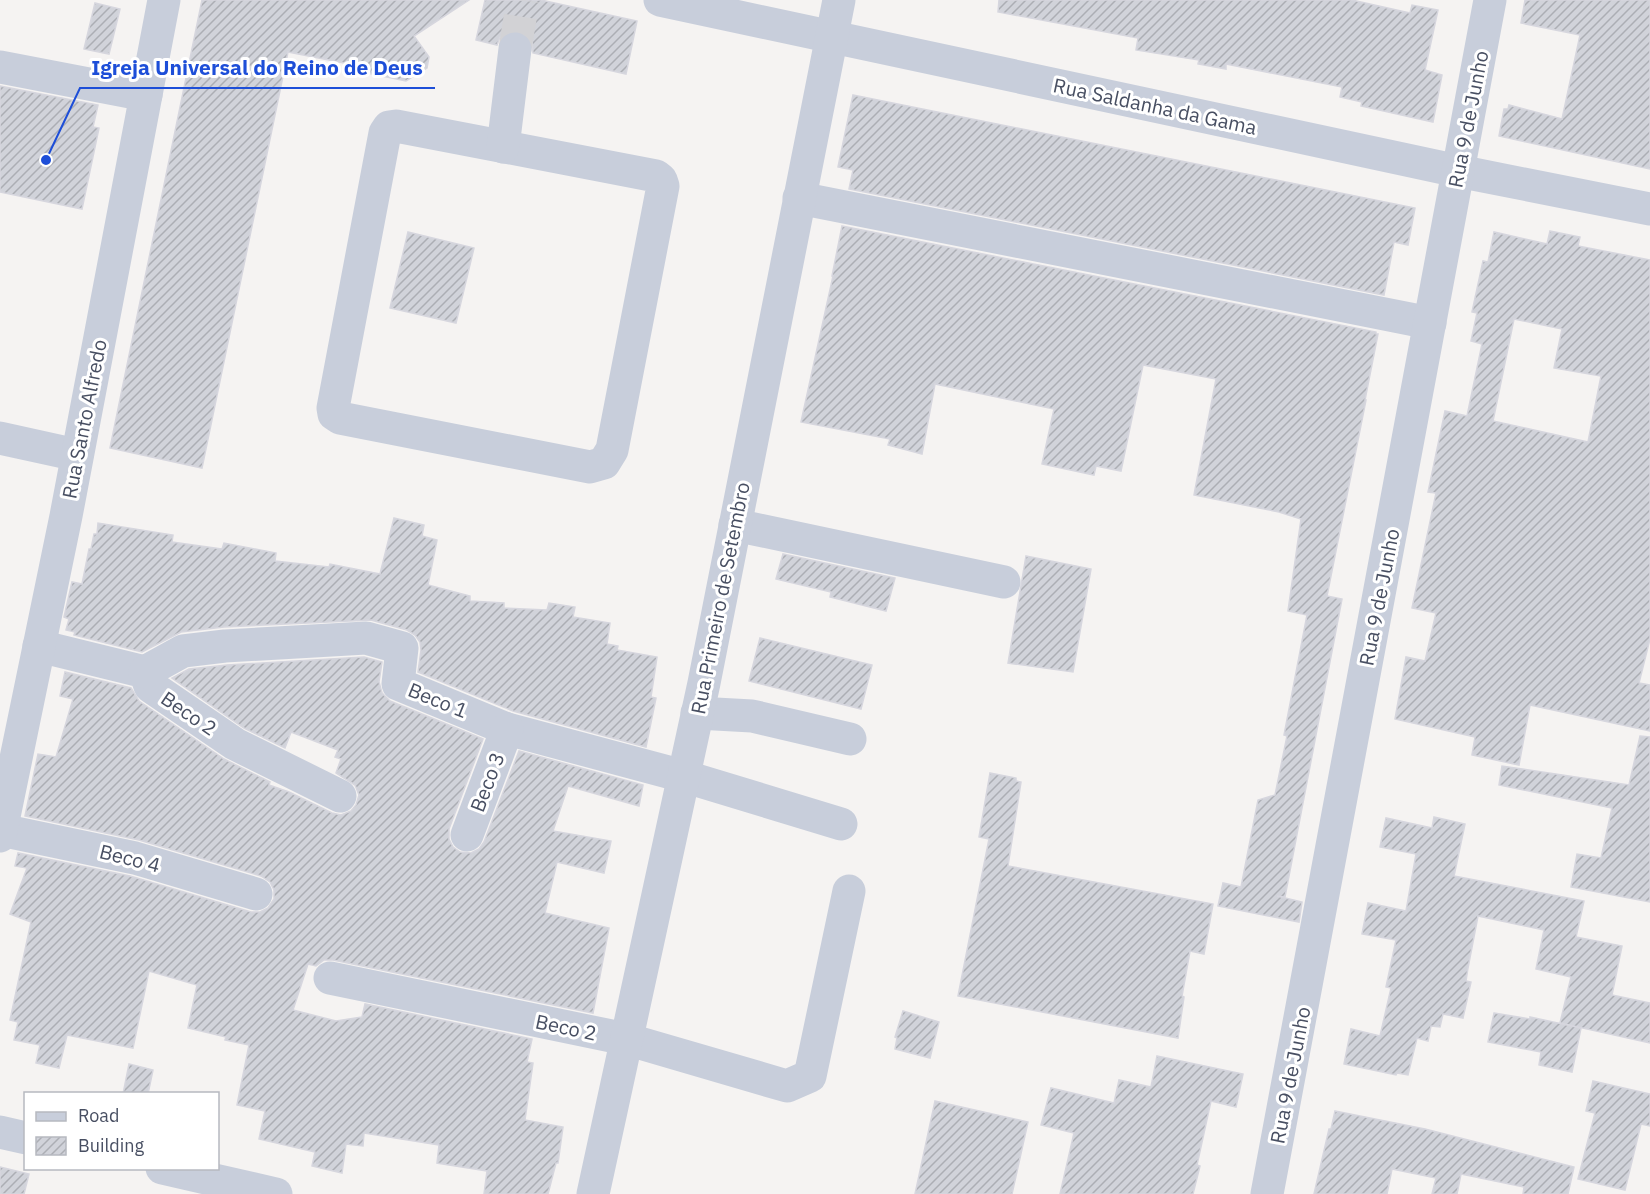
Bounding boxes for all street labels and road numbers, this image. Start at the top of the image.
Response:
street label: Rua 9 de Junho [1441,48,1495,190]
street label: Rua Saldanha da Gama [1051,71,1260,141]
street label: Rua Santo Alfredo [55,337,113,501]
street label: Rua Primeiro de Setembro [684,480,756,716]
street label: Rua 9 de Junho [1352,526,1406,668]
street label: Beco 1 [404,676,472,724]
street label: Beco 2 [156,684,222,742]
street label: Beco 3 [463,748,511,816]
street label: Beco 4 [97,837,163,879]
street label: Rua 9 de Junho [1263,1004,1317,1146]
street label: Beco 2 [533,1007,599,1047]

